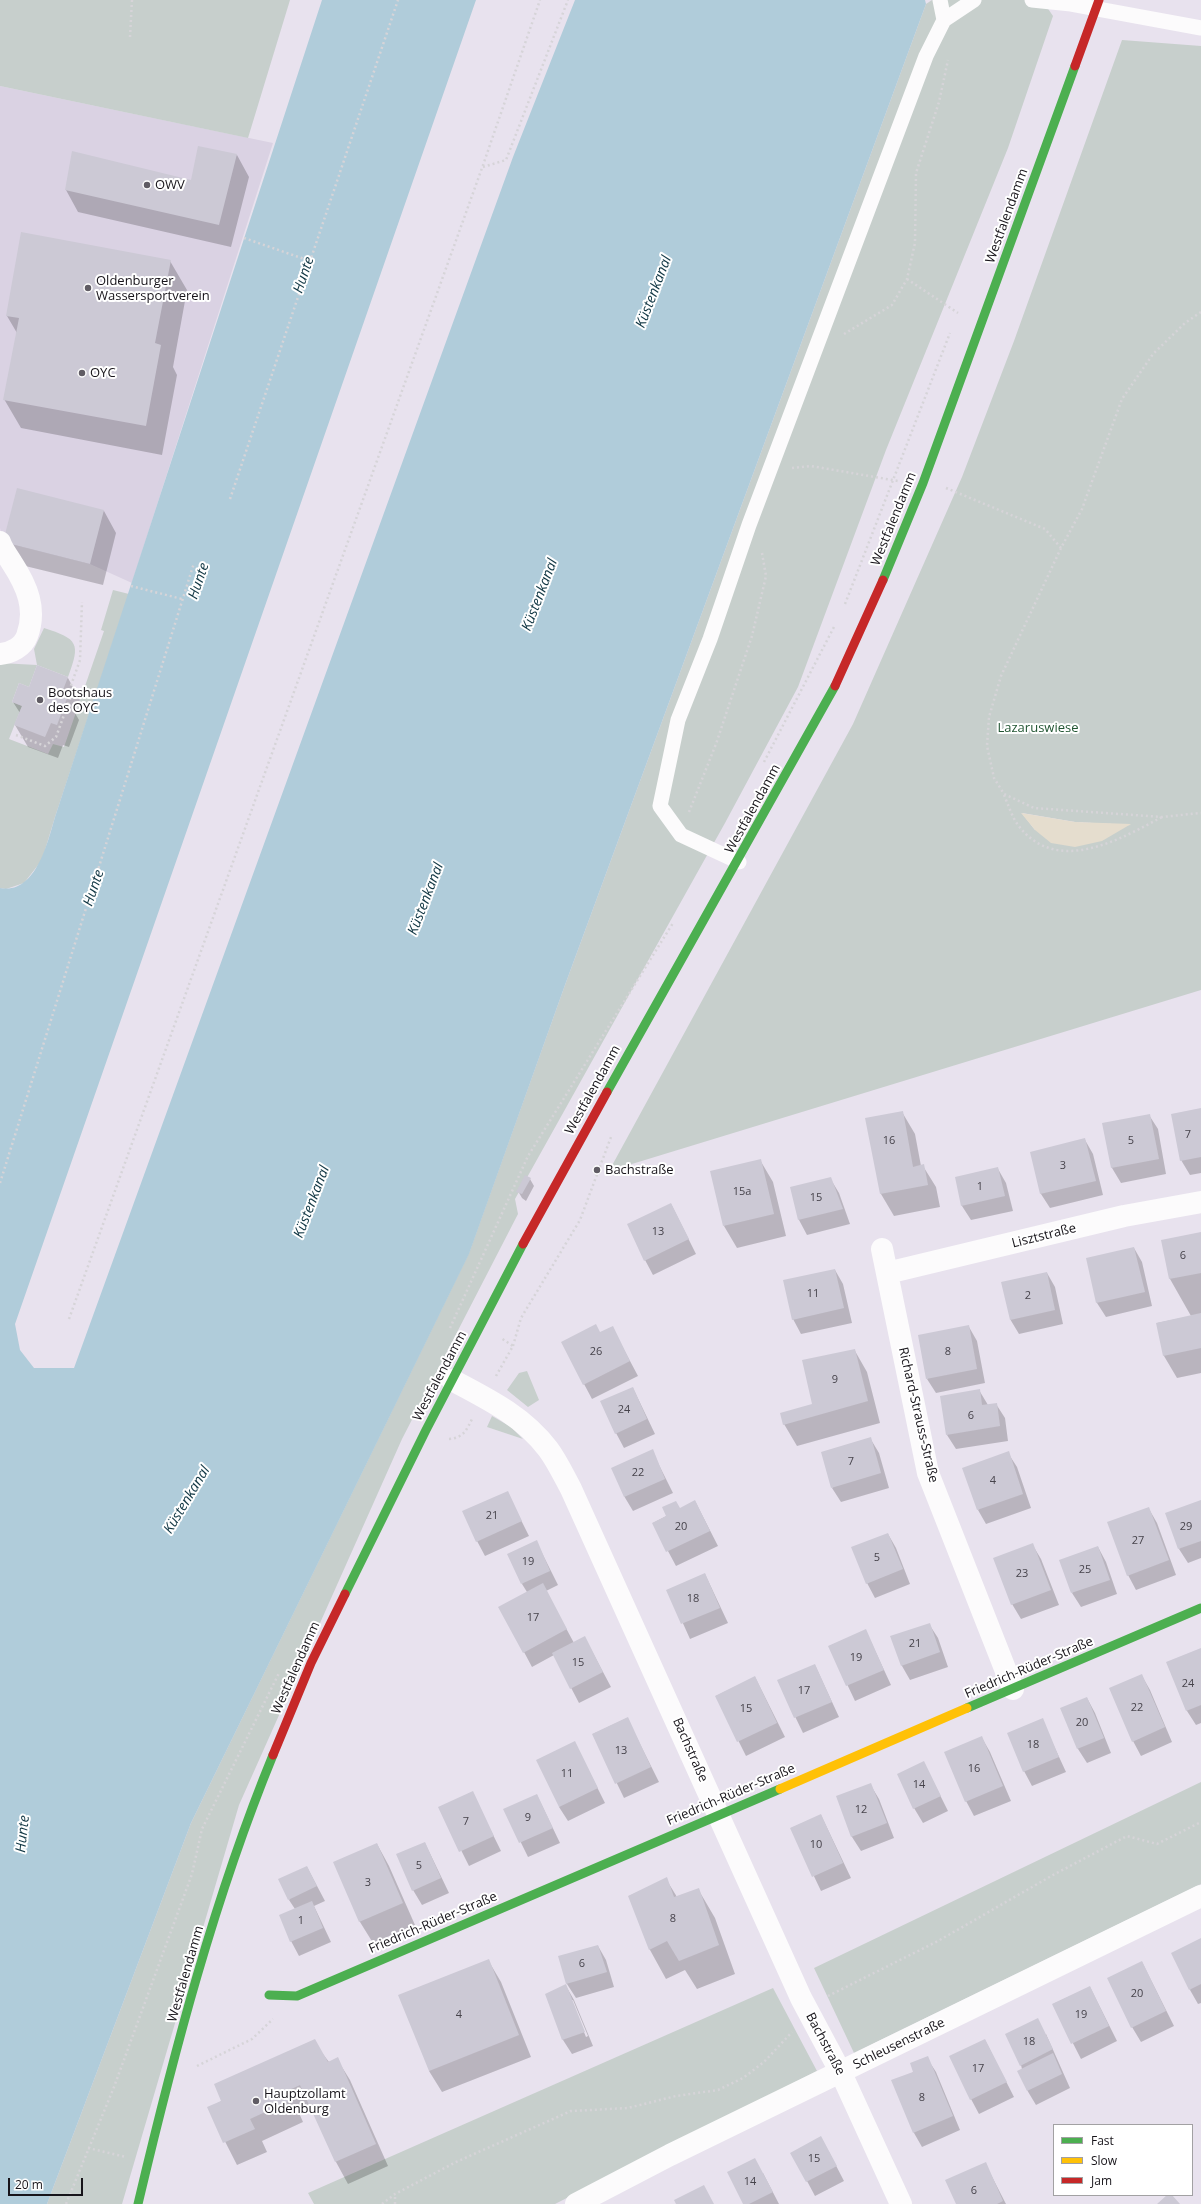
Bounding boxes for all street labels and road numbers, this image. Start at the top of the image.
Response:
street label: Westfalendamm [983,167,1031,265]
street label: Westfalendamm [868,470,920,568]
street label: Westfalendamm [722,762,784,856]
street label: Westfalendamm [562,1043,624,1137]
street label: Lisztstraße [1010,1220,1078,1252]
street label: Westfalendamm [410,1328,470,1424]
street label: Richard-Strauss-Straße [895,1346,941,1484]
street label: Westfalendamm [269,1619,323,1717]
street label: Friedrich-Rüder-Straße [962,1634,1096,1702]
street label: Bachstraße [669,1716,711,1784]
street label: Friedrich-Rüder-Straße [664,1761,798,1829]
street label: Friedrich-Rüder-Straße [366,1889,500,1957]
street label: Westfalendamm [165,1924,207,2024]
street label: Bachstraße [802,2010,848,2078]
street label: Schleusenstraße [851,2015,947,2073]

